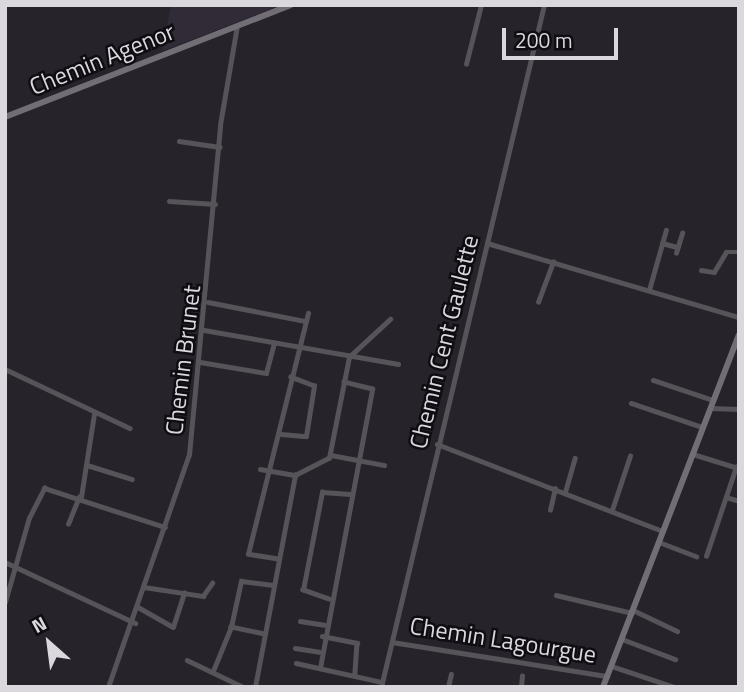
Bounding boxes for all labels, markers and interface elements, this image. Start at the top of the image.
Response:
scale bar [506,14,622,58]
street label: Chemin Agenor [25,17,179,101]
text: 200 m [515,24,572,56]
street label: Chemin Cent Gaulette [404,232,484,452]
street label: Chemin Brunet [160,283,206,437]
north arrow [14,608,84,678]
text: N [26,608,52,640]
street label: Chemin Lagourgue [408,611,598,669]

